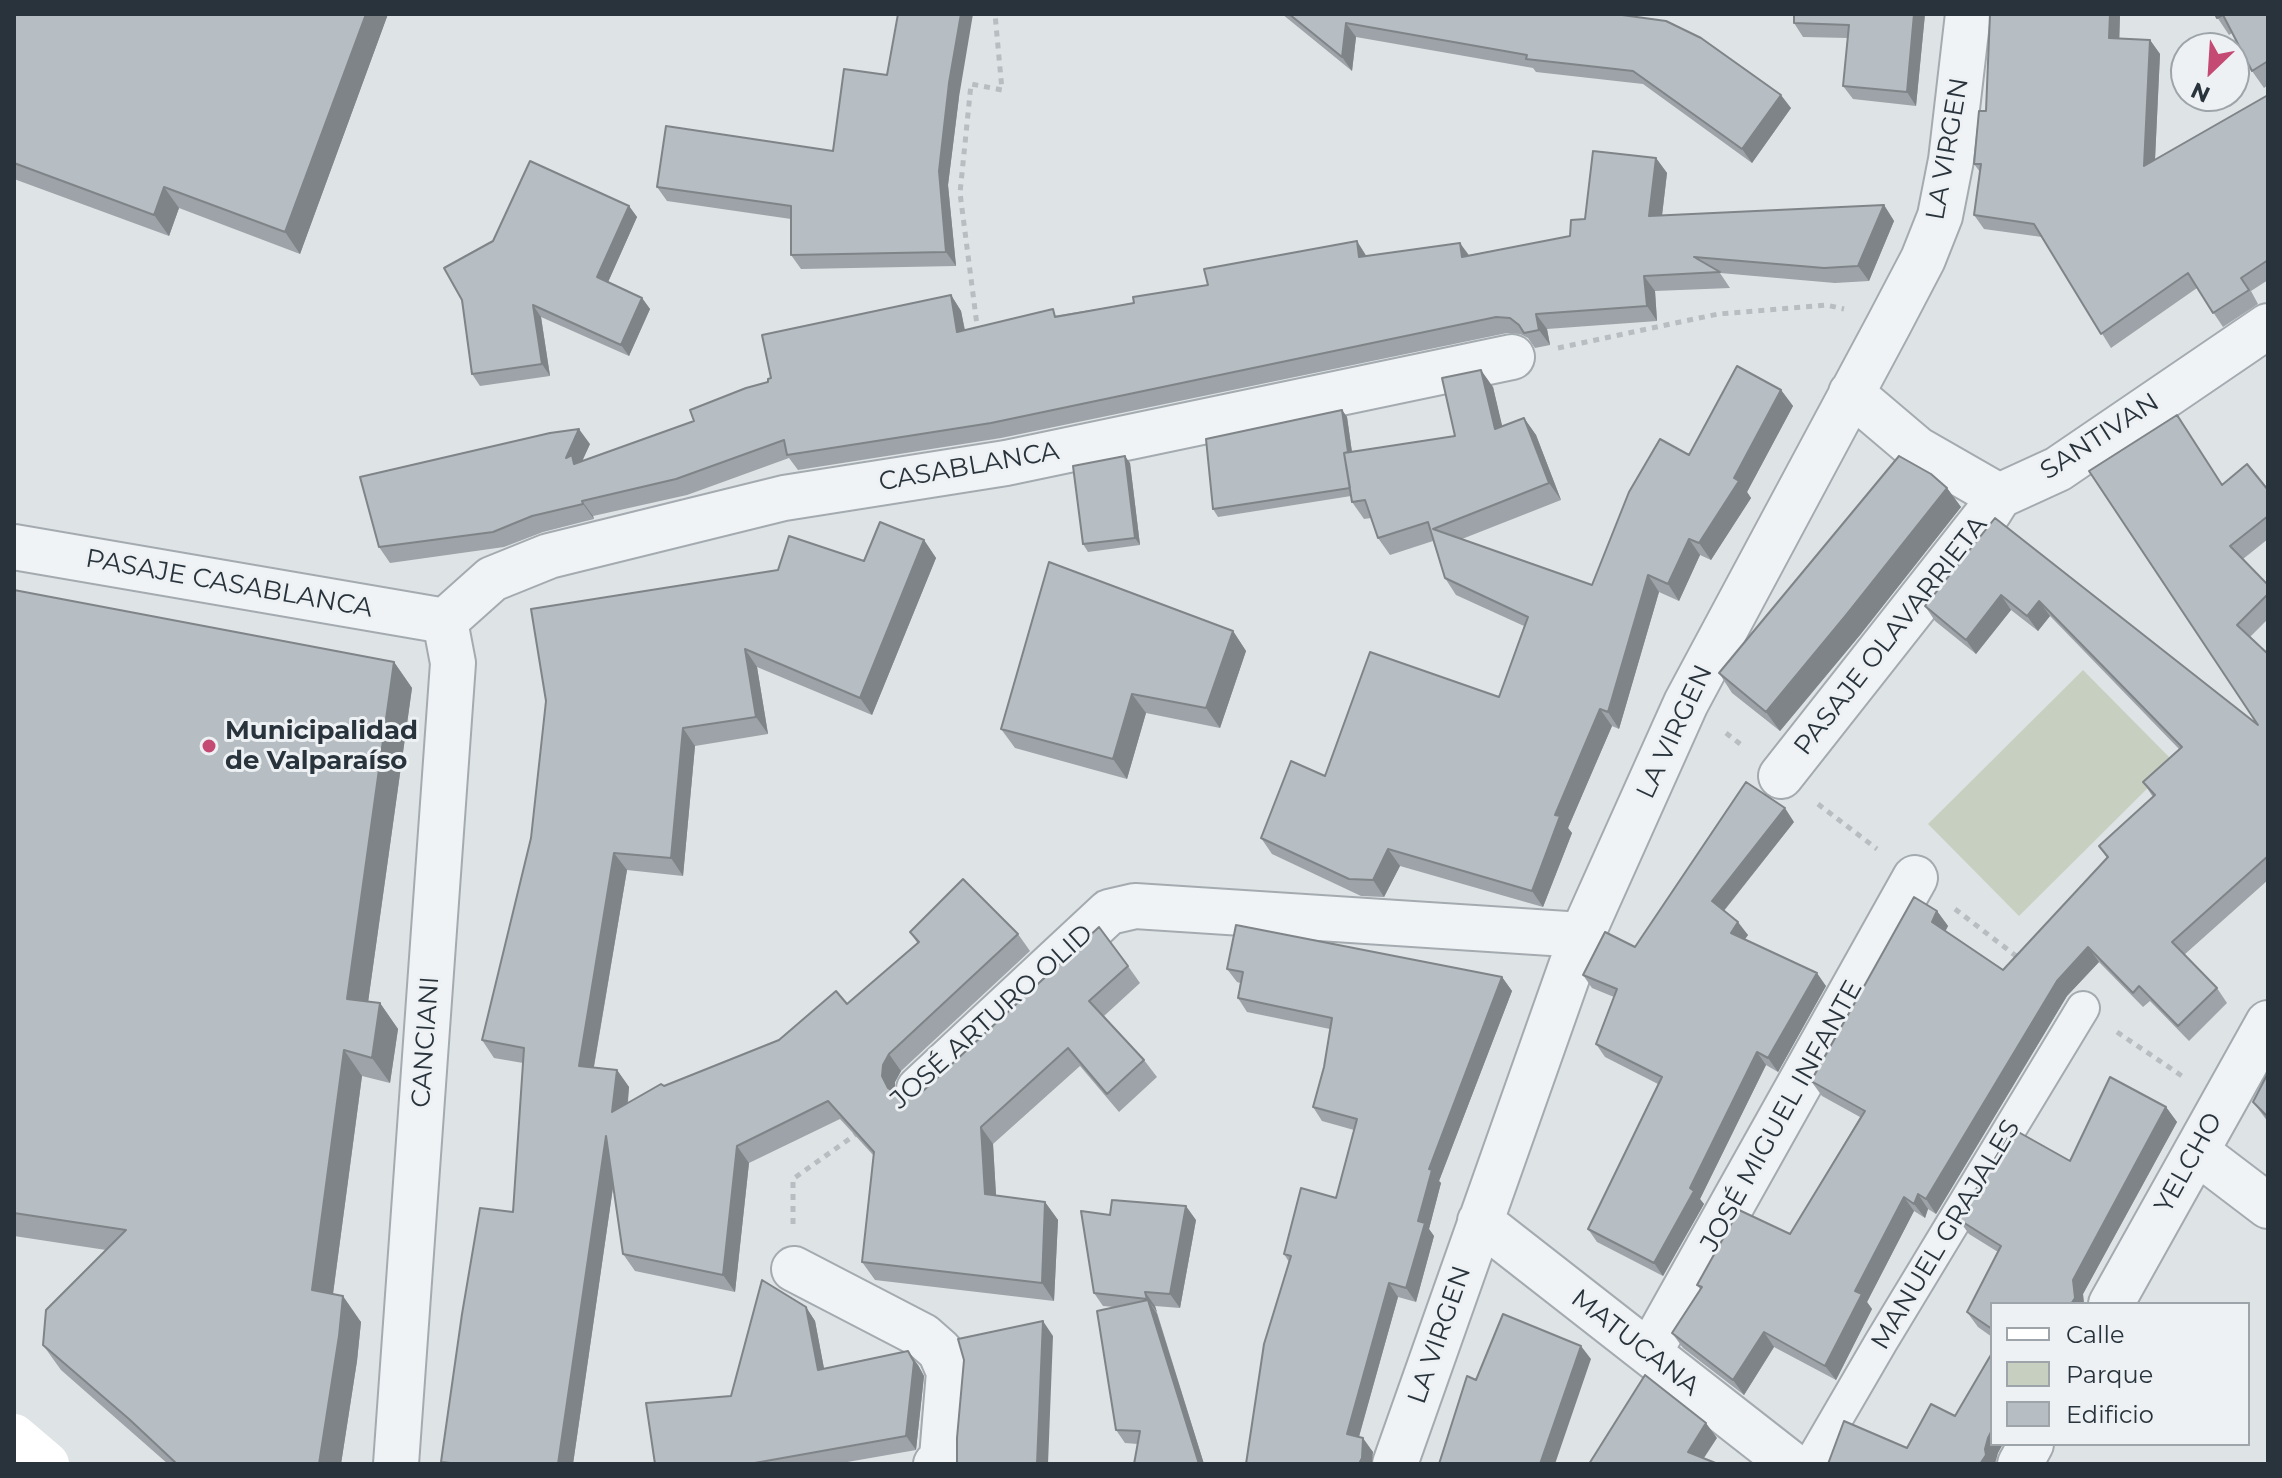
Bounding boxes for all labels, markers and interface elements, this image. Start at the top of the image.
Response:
north arrow [2170,32,2250,112]
street label: LA VIRGEN [1920,75,1976,223]
text: N [2187,76,2214,108]
street label: SANTIVAN [2035,387,2165,487]
street label: CASABLANCA [876,436,1062,498]
street label: PASAJE OLAVARRIETA [1788,510,1994,762]
street label: PASAJE CASABLANCA [83,543,375,625]
street label: LA VIRGEN [1630,660,1720,804]
place label: Municipalidad de Valparaíso [225,715,418,776]
marker: Municipalidad de Valparaíso [200,737,218,755]
street label: JOSÉ ARTURO OLID [884,918,1100,1116]
street label: CANCIANI [406,975,446,1109]
street label: JOSÉ MIGUEL INFANTE [1695,975,1869,1257]
street label: YELCHO [2149,1107,2229,1219]
street label: MANUEL GRAJALES [1865,1114,2027,1356]
street label: LA VIRGEN [1402,1262,1478,1408]
street label: MATUCANA [1565,1283,1705,1403]
legend [1990,1302,2250,1446]
text: Calle [2066,1320,2124,1349]
text: Parque [2066,1360,2153,1389]
text: Edificio [2066,1400,2154,1429]

